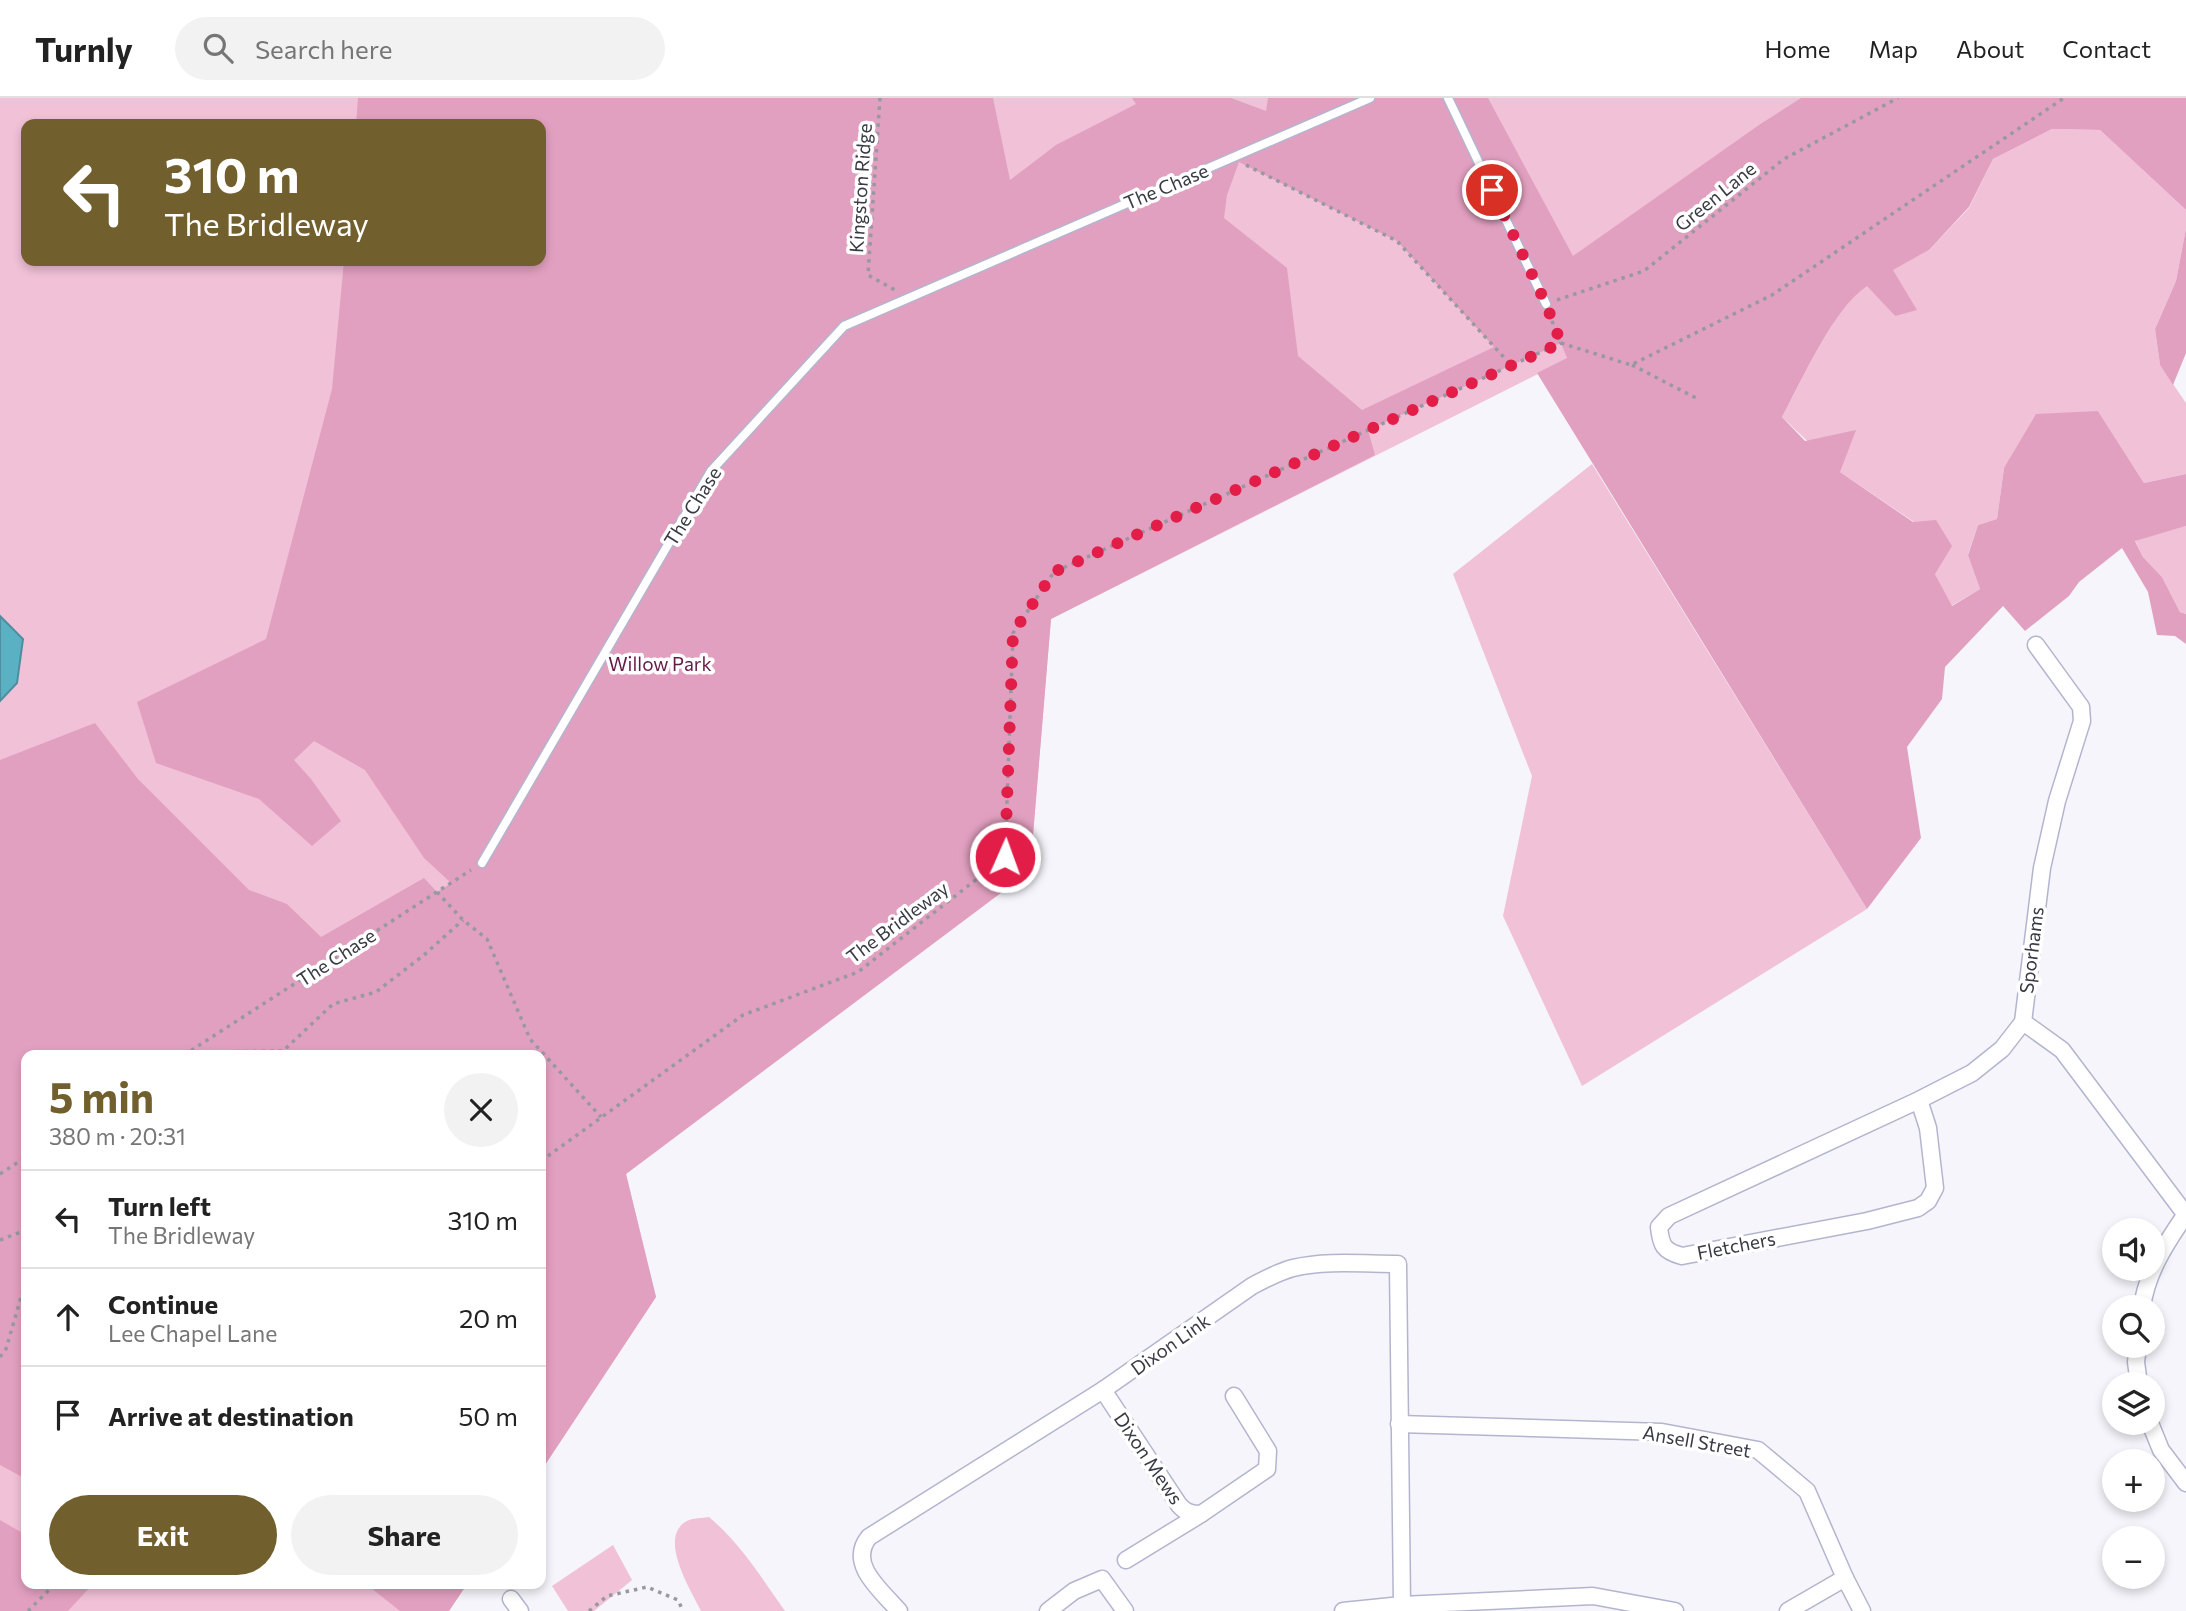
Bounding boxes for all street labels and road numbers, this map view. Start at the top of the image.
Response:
street label: Kingston Ridge [844,123,876,253]
street label: Green Lane [1670,156,1760,236]
street label: The Chase [1120,158,1212,214]
street label: The Chase [659,462,725,550]
street label: The Bridleway [842,876,953,968]
street label: Sporhams [2014,905,2048,995]
street label: The Chase [292,923,380,991]
street label: Fletchers [1695,1226,1777,1264]
street label: Dixon Link [1126,1308,1214,1380]
street label: Dixon Mews [1110,1408,1188,1508]
street label: Ansell Street [1641,1420,1753,1462]

